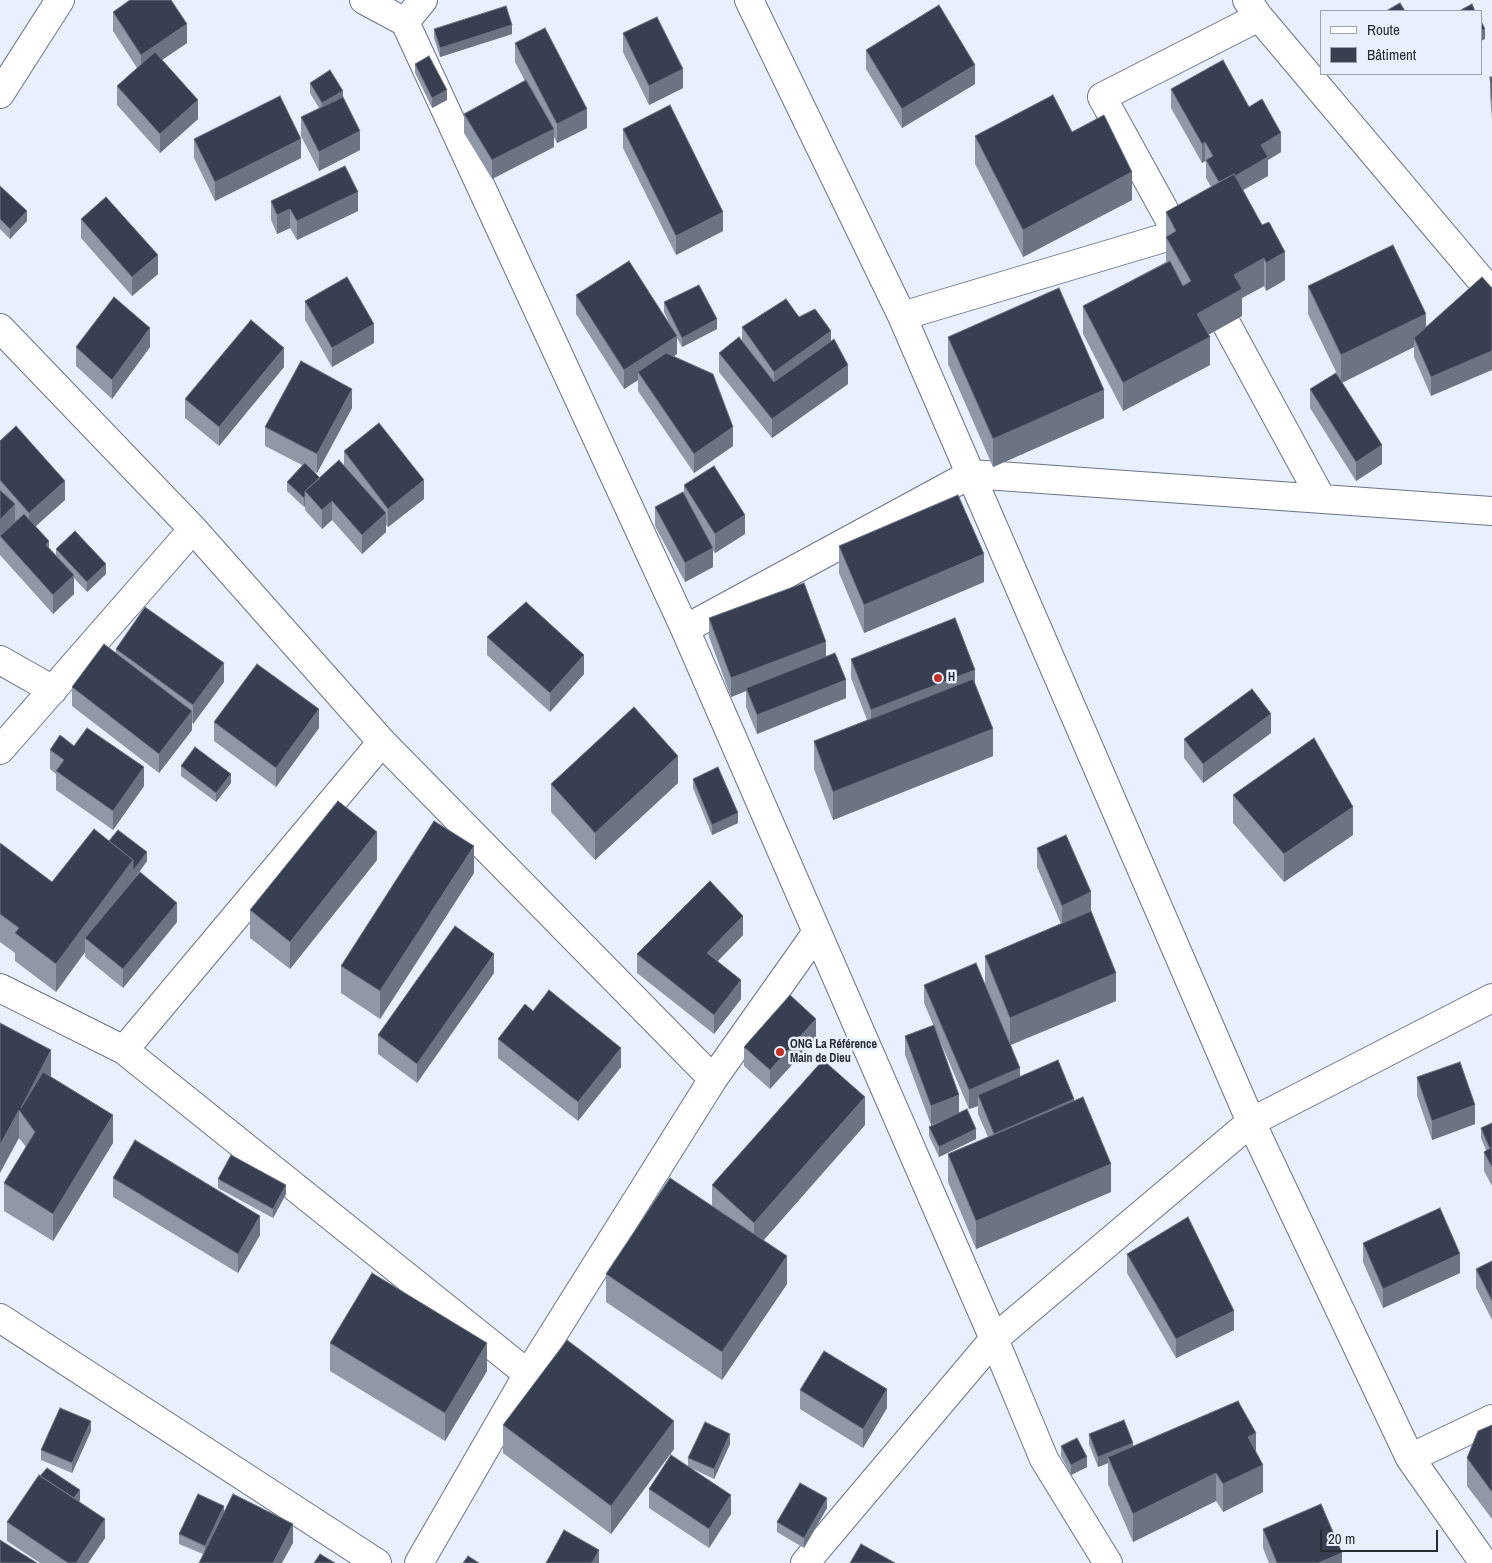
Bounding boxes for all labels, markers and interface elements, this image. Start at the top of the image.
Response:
legend [1320,10,1482,75]
text: Route [1367,19,1400,40]
text: Bâtiment [1367,44,1416,65]
place label: H [948,671,955,685]
marker: H [932,672,944,684]
place label: ONG La Référence Main de Dieu [790,1038,877,1066]
marker: ONG La Référence Main de Dieu [774,1046,786,1058]
scale bar [1322,1520,1440,1552]
text: 20 m [1328,1528,1355,1549]

